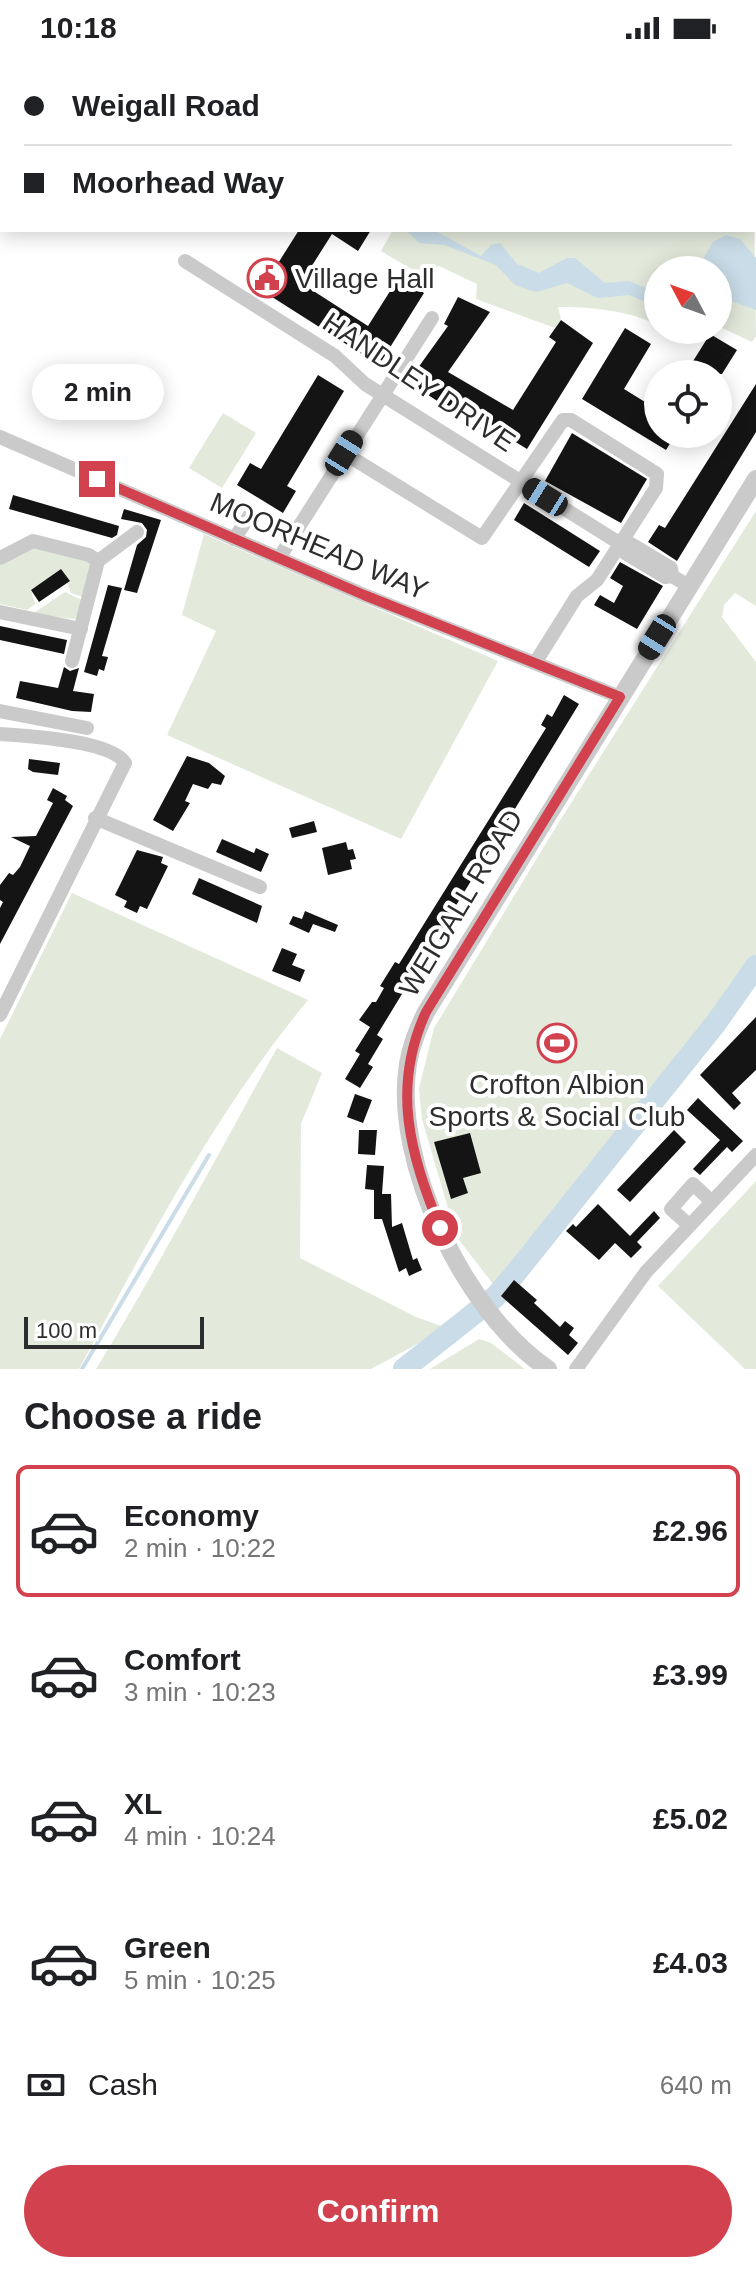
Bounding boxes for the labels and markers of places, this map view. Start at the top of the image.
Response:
public building icon: Village Hall [246,257,288,299]
place label: Village Hall [295,263,435,294]
sports icon: Crofton Albion Sports & Social Club [536,1022,578,1064]
place label: Crofton Albion Sports & Social Club [429,1069,685,1132]

